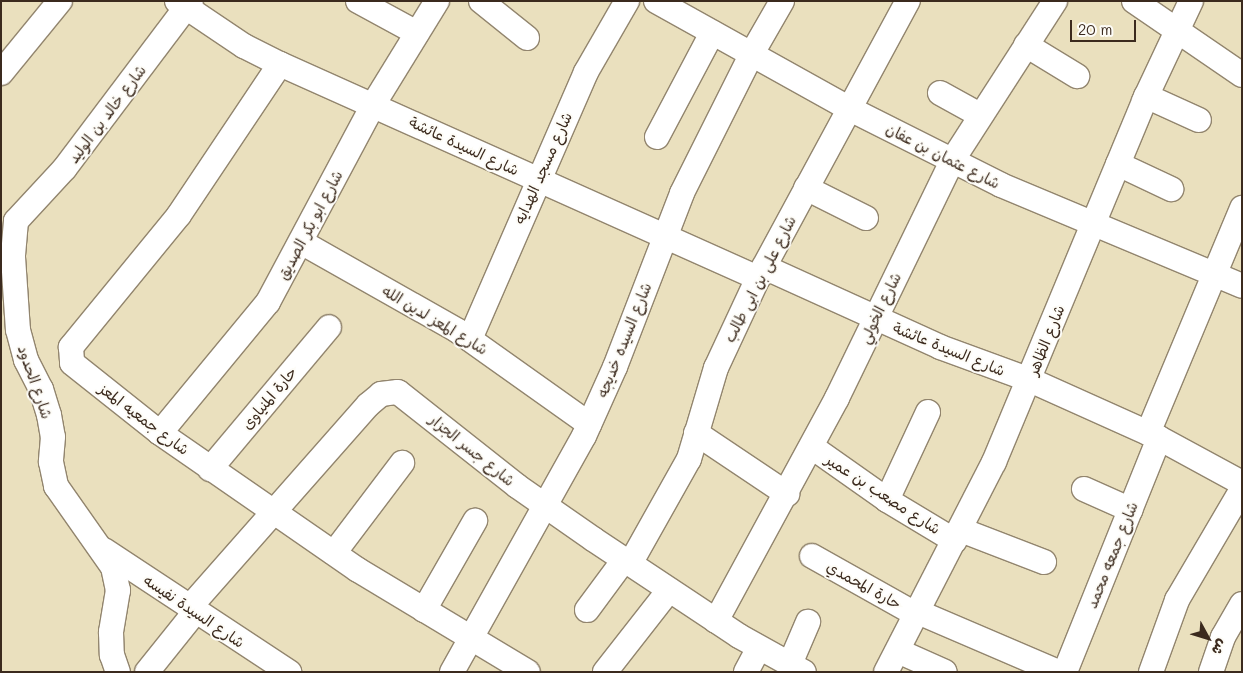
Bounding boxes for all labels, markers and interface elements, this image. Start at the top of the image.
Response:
scale bar [1073,10,1139,42]
text: 20 m [1078,19,1112,39]
street label: شارع خالد بن الوليد [64,61,150,167]
street label: شارع مسجد الهدايه [510,109,576,227]
street label: شارع السيدة عائشة [406,113,522,179]
street label: شارع عثمان بن عفان [883,120,1003,192]
street label: شارع ابو بكر الصديق [274,167,346,283]
street label: شارع على بن ابى طالب [720,213,800,345]
street label: شارع الخولي [855,270,905,346]
street label: شارع السيده خديجه [593,280,655,400]
street label: شارع المعز لدين الله [379,281,491,359]
street label: شارع الظاهر [1024,302,1068,378]
street label: شارع السيدة عائشة [890,318,1008,380]
street label: شارع الحدود [14,343,56,421]
street label: حارة المنياوى [238,363,300,433]
street label: شارع جمعيه المعز [95,379,193,459]
street label: شارع جسر الجزار [426,410,518,490]
street label: شارع مصعب بن عمير [822,450,944,538]
street label: شارع جمعه محمد [1082,499,1142,611]
street label: حارة المحمدي [824,557,904,613]
street label: شارع السيدة نفيسه [140,571,248,651]
north arrow [1183,613,1233,663]
text: ش [1208,636,1232,660]

